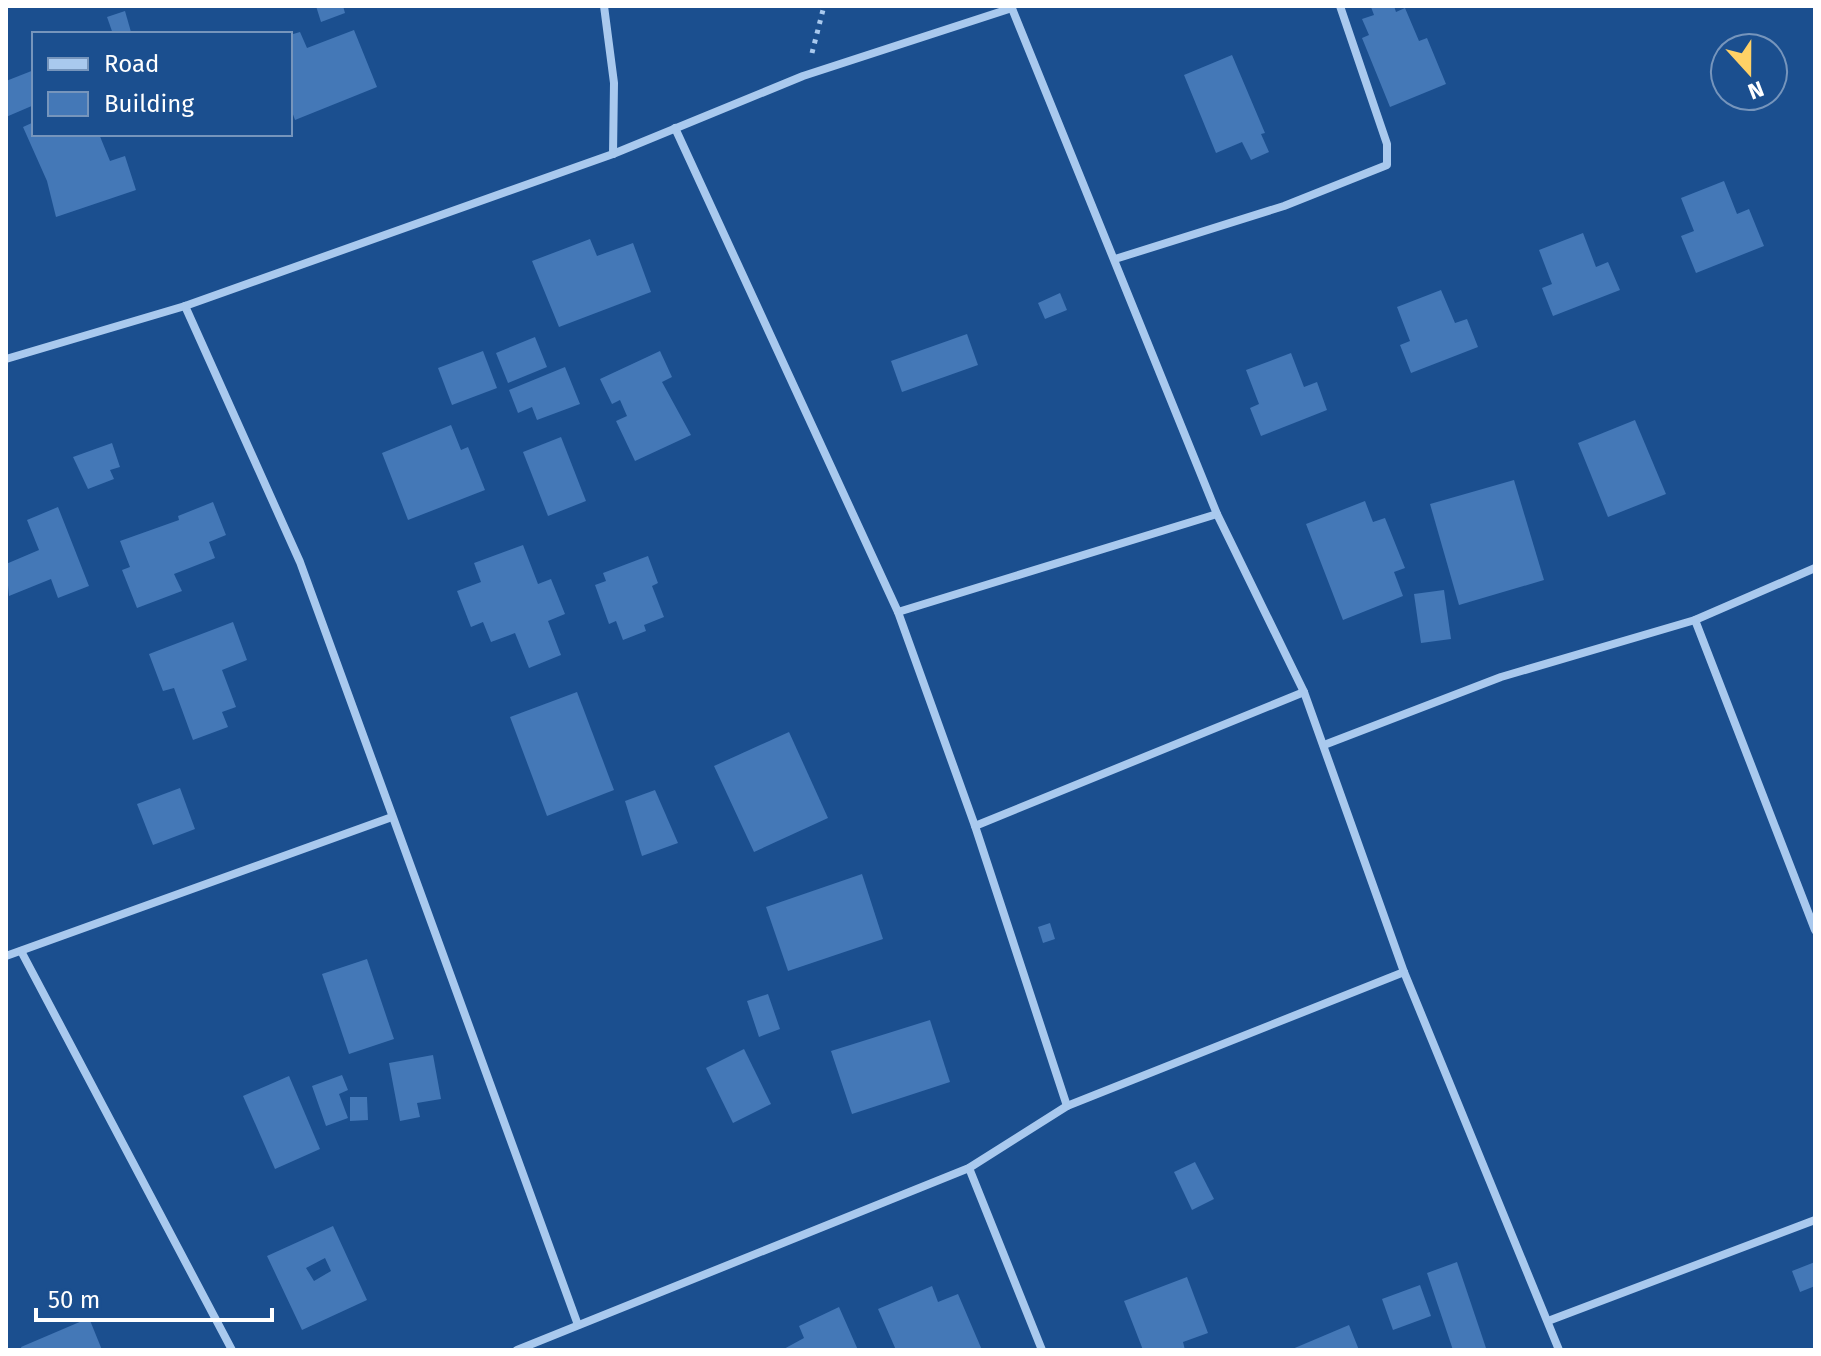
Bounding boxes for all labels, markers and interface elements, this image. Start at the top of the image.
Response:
legend [32,32,292,136]
north arrow [1709,32,1789,112]
text: Road [104,50,159,78]
text: N [1744,75,1768,105]
text: Building [104,90,194,118]
scale bar [36,1272,272,1322]
text: 50 m [48,1286,100,1314]

